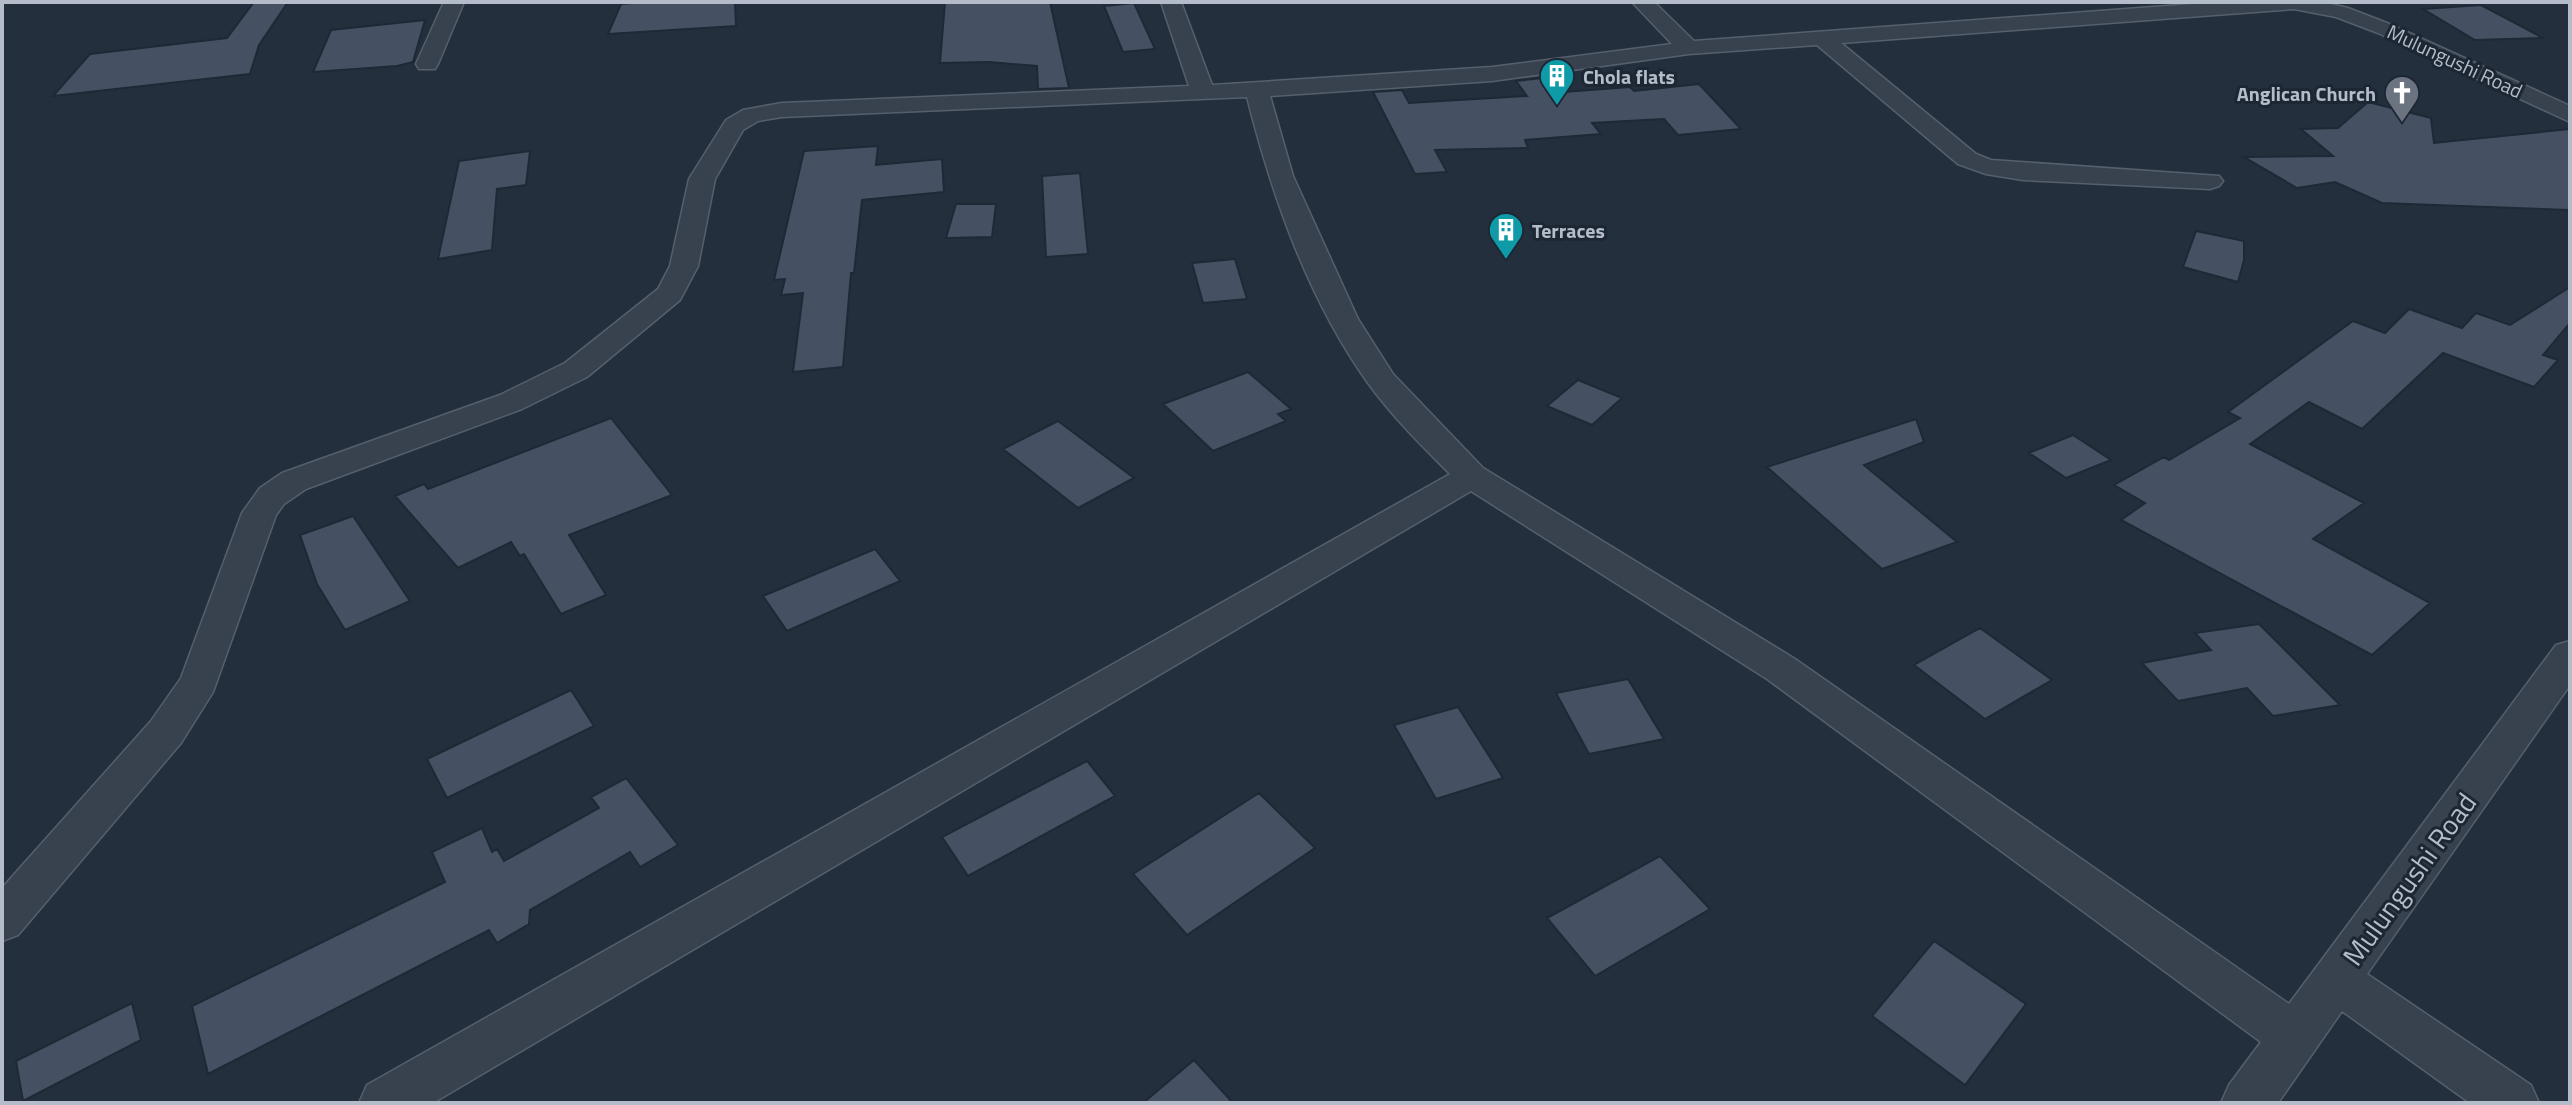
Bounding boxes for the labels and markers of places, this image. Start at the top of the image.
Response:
building icon: Chola flats [1538,57,1576,107]
place label: Chola flats [1583,61,1675,92]
church icon: Anglican Church [2383,74,2421,124]
place label: Anglican Church [2237,78,2376,109]
building icon: Terraces [1487,211,1525,261]
place label: Terraces [1532,215,1605,246]

